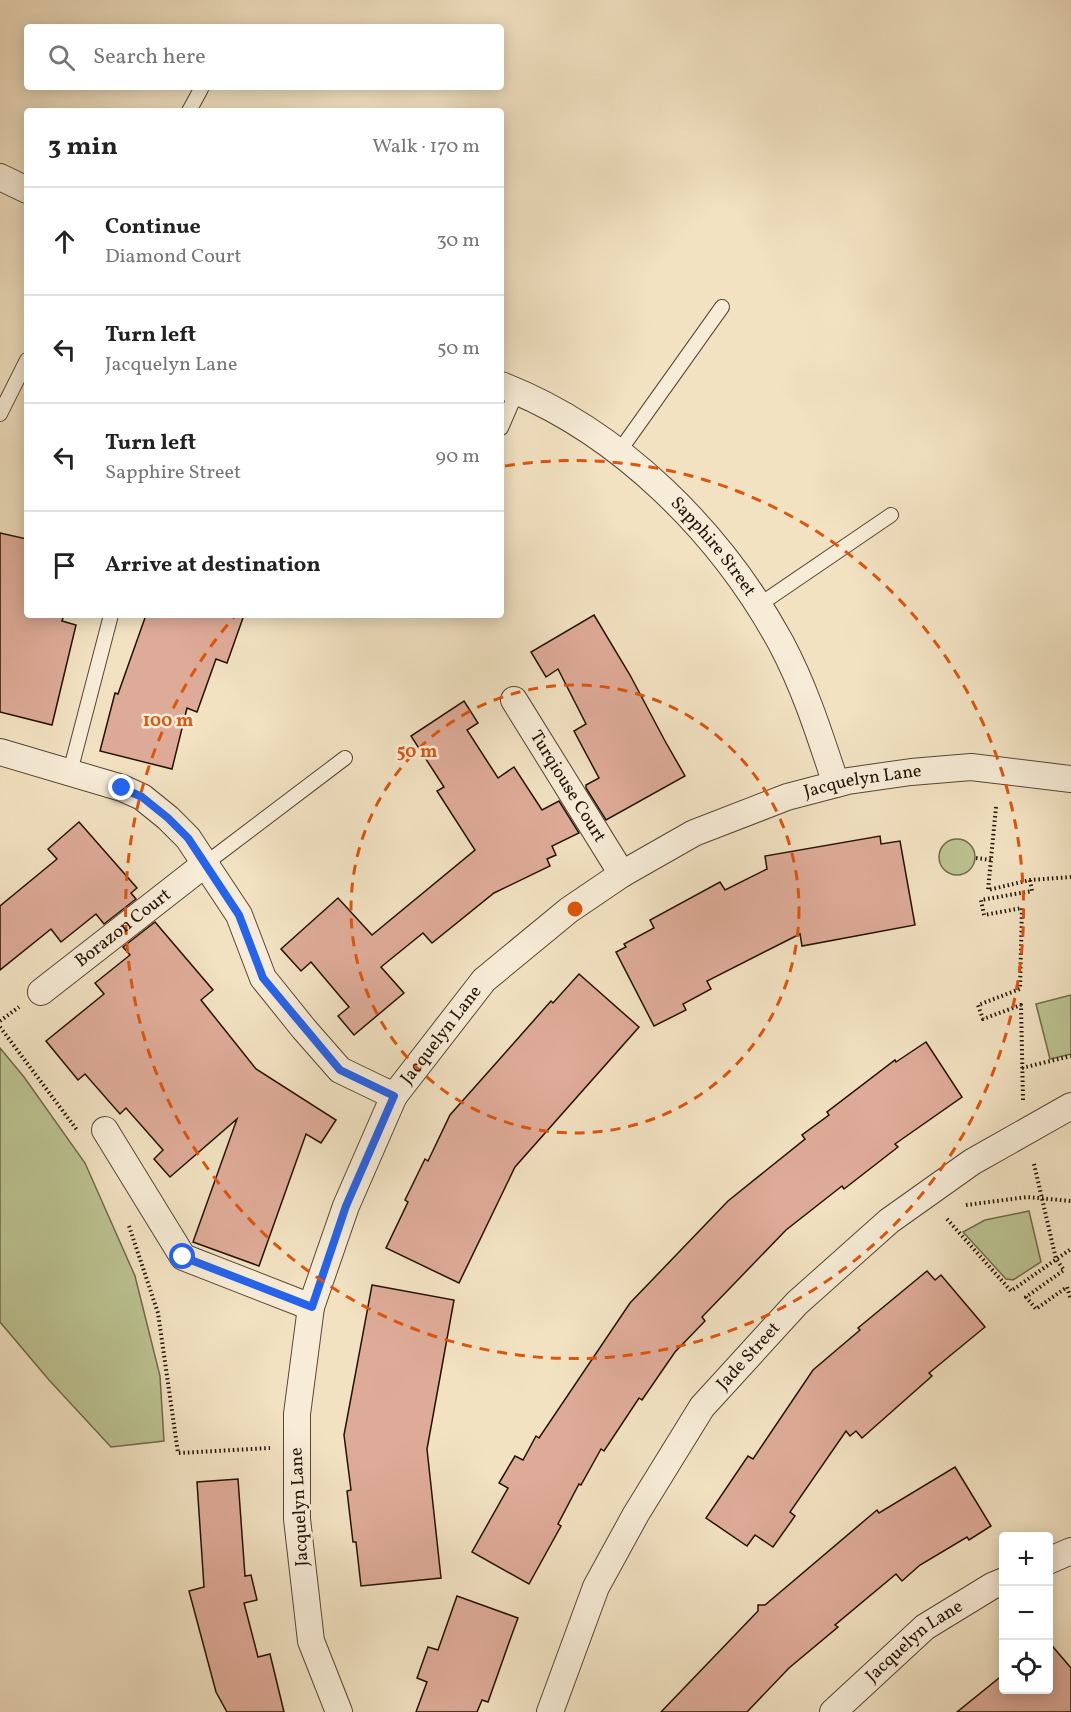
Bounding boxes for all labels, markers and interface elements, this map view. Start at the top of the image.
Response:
search box [24,24,504,90]
icon: search [45,41,78,74]
text: Search here [93,42,206,73]
text: 3 min [48,129,118,165]
text: Walk · 170 m [372,133,480,161]
text: Continue [105,212,201,243]
icon: ahead [48,225,81,258]
text: 30 m [436,227,480,255]
text: Diamond Court [105,243,242,271]
text: Turn left [105,320,196,351]
icon: left [48,333,81,366]
text: 50 m [437,335,480,363]
text: Jacquelyn Lane [105,351,237,379]
text: Turn left [105,428,196,459]
icon: left [48,441,81,474]
text: 90 m [436,443,480,471]
text: Sapphire Street [105,459,241,487]
street label: Sapphire Street [665,491,762,601]
icon: arrive [48,549,81,582]
text: Arrive at destination [105,550,321,581]
text: 100 m [143,709,193,734]
street label: Turqiouse Court [524,726,612,847]
text: 50 m [397,740,437,765]
street label: Jacquelyn Lane [801,759,922,805]
route end [108,774,134,800]
street label: Borazon Court [70,883,176,973]
centre of rings [565,899,585,919]
street label: Jacquelyn Lane [395,980,488,1090]
route start [169,1243,195,1269]
street label: Jade Street [711,1317,786,1396]
street label: Jacquelyn Lane [284,1447,316,1567]
map controls [999,1532,1053,1694]
button: + [999,1532,1053,1586]
button: − [999,1586,1053,1640]
street label: Jacquelyn Lane [860,1594,968,1688]
button: locate [999,1640,1053,1694]

